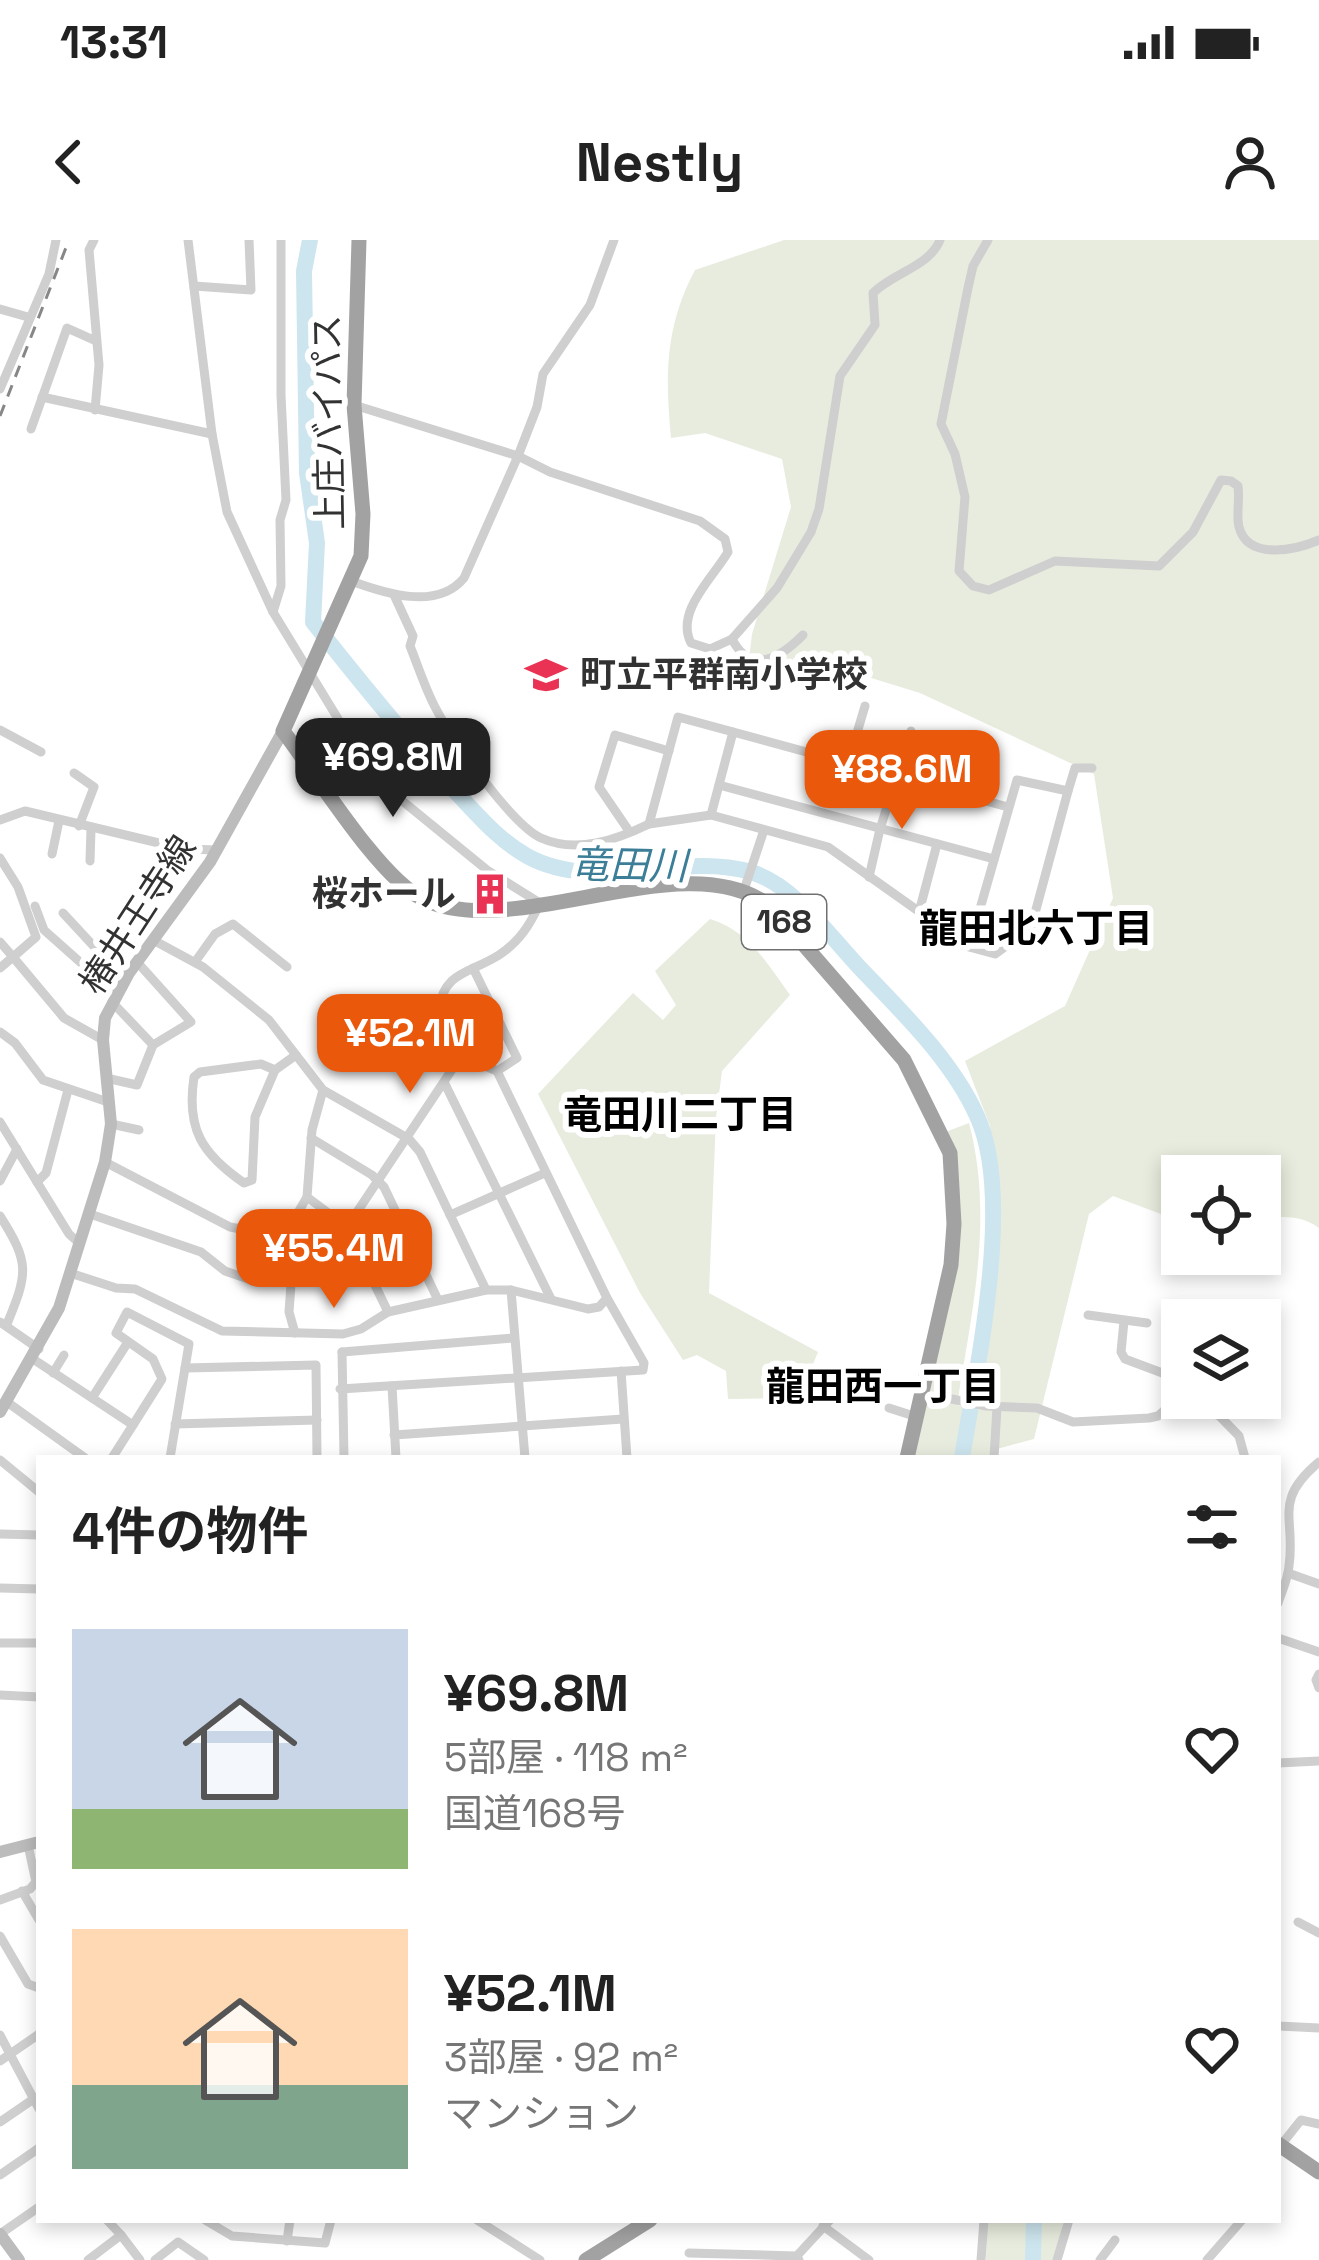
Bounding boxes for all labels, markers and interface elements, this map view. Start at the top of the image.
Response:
text: 13:31 [60,14,168,71]
text: Nestly [576,128,743,197]
icon: back [36,129,102,195]
icon: person [1217,129,1283,195]
street label: 上庄バイパス [304,314,354,530]
school or university icon: 町立平群南小学校 [523,652,569,698]
place label: 町立平群南小学校 [580,652,868,698]
pin: ¥69.8M [295,718,491,820]
pin: ¥88.6M [804,730,1000,832]
text: ¥69.8M [322,732,464,781]
text: ¥88.6M [832,744,972,793]
street label: 椿井王寺線 [70,827,206,1003]
water label: 竜田川 [570,839,692,891]
place label: 桜ホール [312,871,456,917]
building icon: 桜ホール [467,871,513,917]
road number: 168 [742,895,826,949]
district label: 龍田北六丁目 [919,904,1153,953]
pin: ¥52.1M [312,994,508,1096]
text: ¥52.1M [344,1008,476,1057]
district label: 竜田川二丁目 [563,1090,797,1139]
map controls [1161,1155,1281,1419]
button: locate [1161,1155,1281,1275]
pin: ¥55.4M [236,1209,432,1311]
text: ¥55.4M [263,1223,405,1272]
button: layers [1161,1299,1281,1419]
district label: 龍田西一丁目 [766,1362,1000,1411]
icon: filters [1179,1494,1245,1560]
text: 4件の物件 [72,1499,308,1564]
text: ¥69.8M [444,1661,629,1726]
icon: home [168,1677,312,1821]
icon: heart [1179,1716,1245,1782]
text: 5部屋 · 118 m² [444,1733,687,1782]
text: 国道168号 [444,1789,625,1838]
text: ¥52.1M [444,1961,617,2026]
icon: home [168,1977,312,2121]
icon: heart [1179,2016,1245,2082]
text: 3部屋 · 92 m² [444,2033,678,2082]
text: マンション [444,2089,639,2138]

